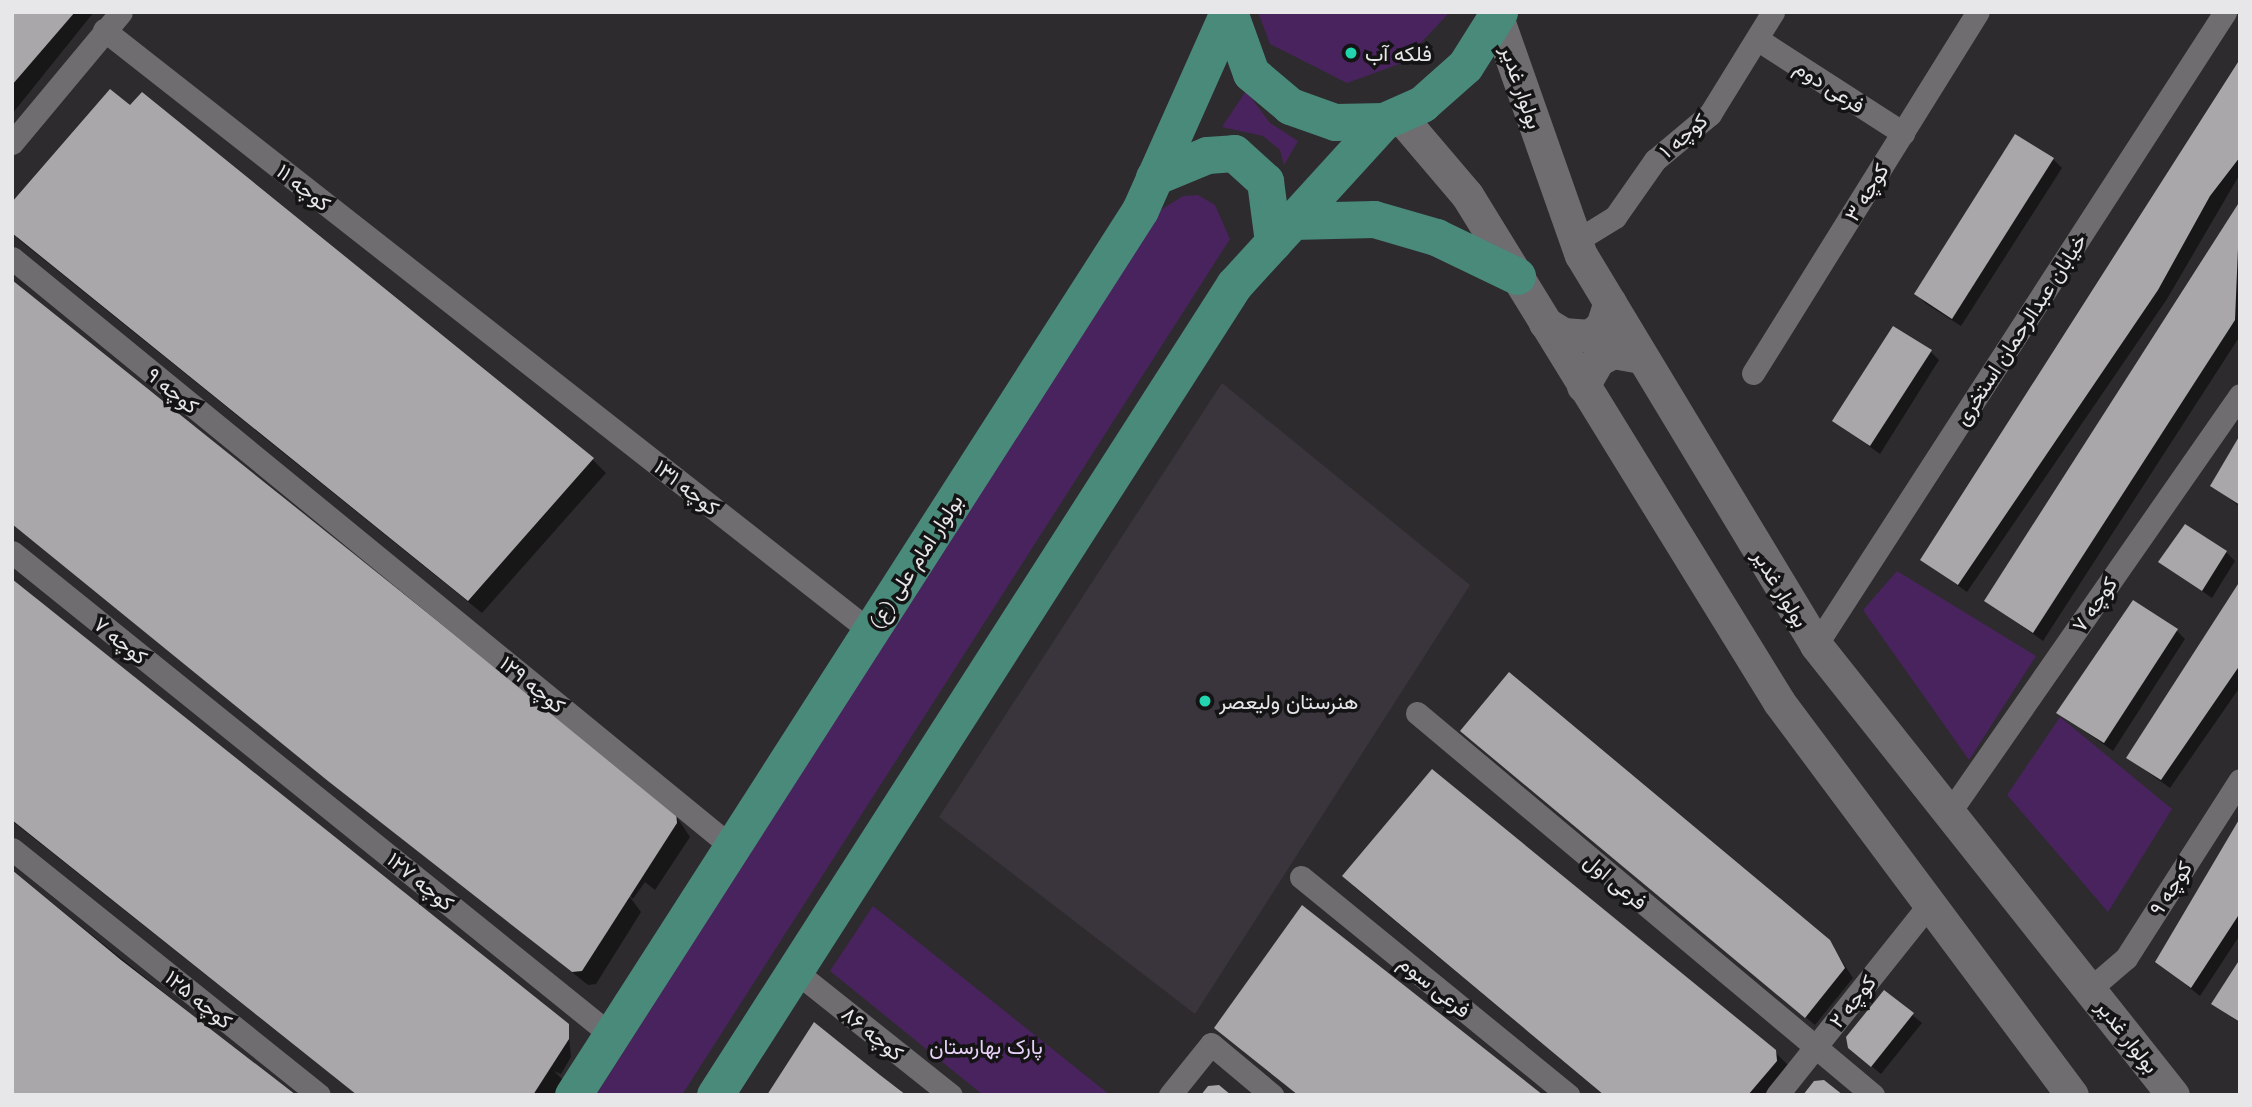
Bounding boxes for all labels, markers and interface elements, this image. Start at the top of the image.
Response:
place label: فلکه آب [1365,40,1432,66]
street label: بولوار غدیر [1496,42,1548,132]
marker: فلکه آب [1343,45,1359,61]
street label: فرعی دوم [1790,54,1870,118]
street label: کوچه ۱ [1654,107,1712,163]
street label: کوچه ۱۱ [272,158,336,216]
street label: کوچه ۳ [1839,159,1893,225]
street label: خیابان عبدالرحمان استخری [1949,228,2091,430]
street label: کوچه ۹ [142,361,204,419]
street label: کوچه ۱۳۱ [650,454,724,520]
street label: بولوار امام علی (ع) [862,489,968,633]
street label: بولوار غدیر [1748,545,1814,631]
street label: کوچه ۷ [2066,571,2122,637]
street label: کوچه ۷ [89,611,153,669]
street label: کوچه ۱۲۹ [495,650,571,718]
place label: هنرستان ولیعصر [1219,688,1358,714]
marker: هنرستان ولیعصر [1197,693,1213,709]
street label: کوچه ۱۲۷ [382,846,460,916]
street label: فرعی اول [1580,848,1652,914]
street label: کوچه ۹ [2143,856,2197,920]
street label: فرعی سوم [1394,950,1476,1022]
street label: کوچه ۱۲۵ [160,964,238,1034]
street label: کوچه ۲ [1823,970,1881,1032]
street label: بولوار غدیر [2092,994,2164,1078]
street label: کوچه ۸۶ [837,1001,909,1065]
park label: پارک بهارستان [929,1033,1043,1059]

